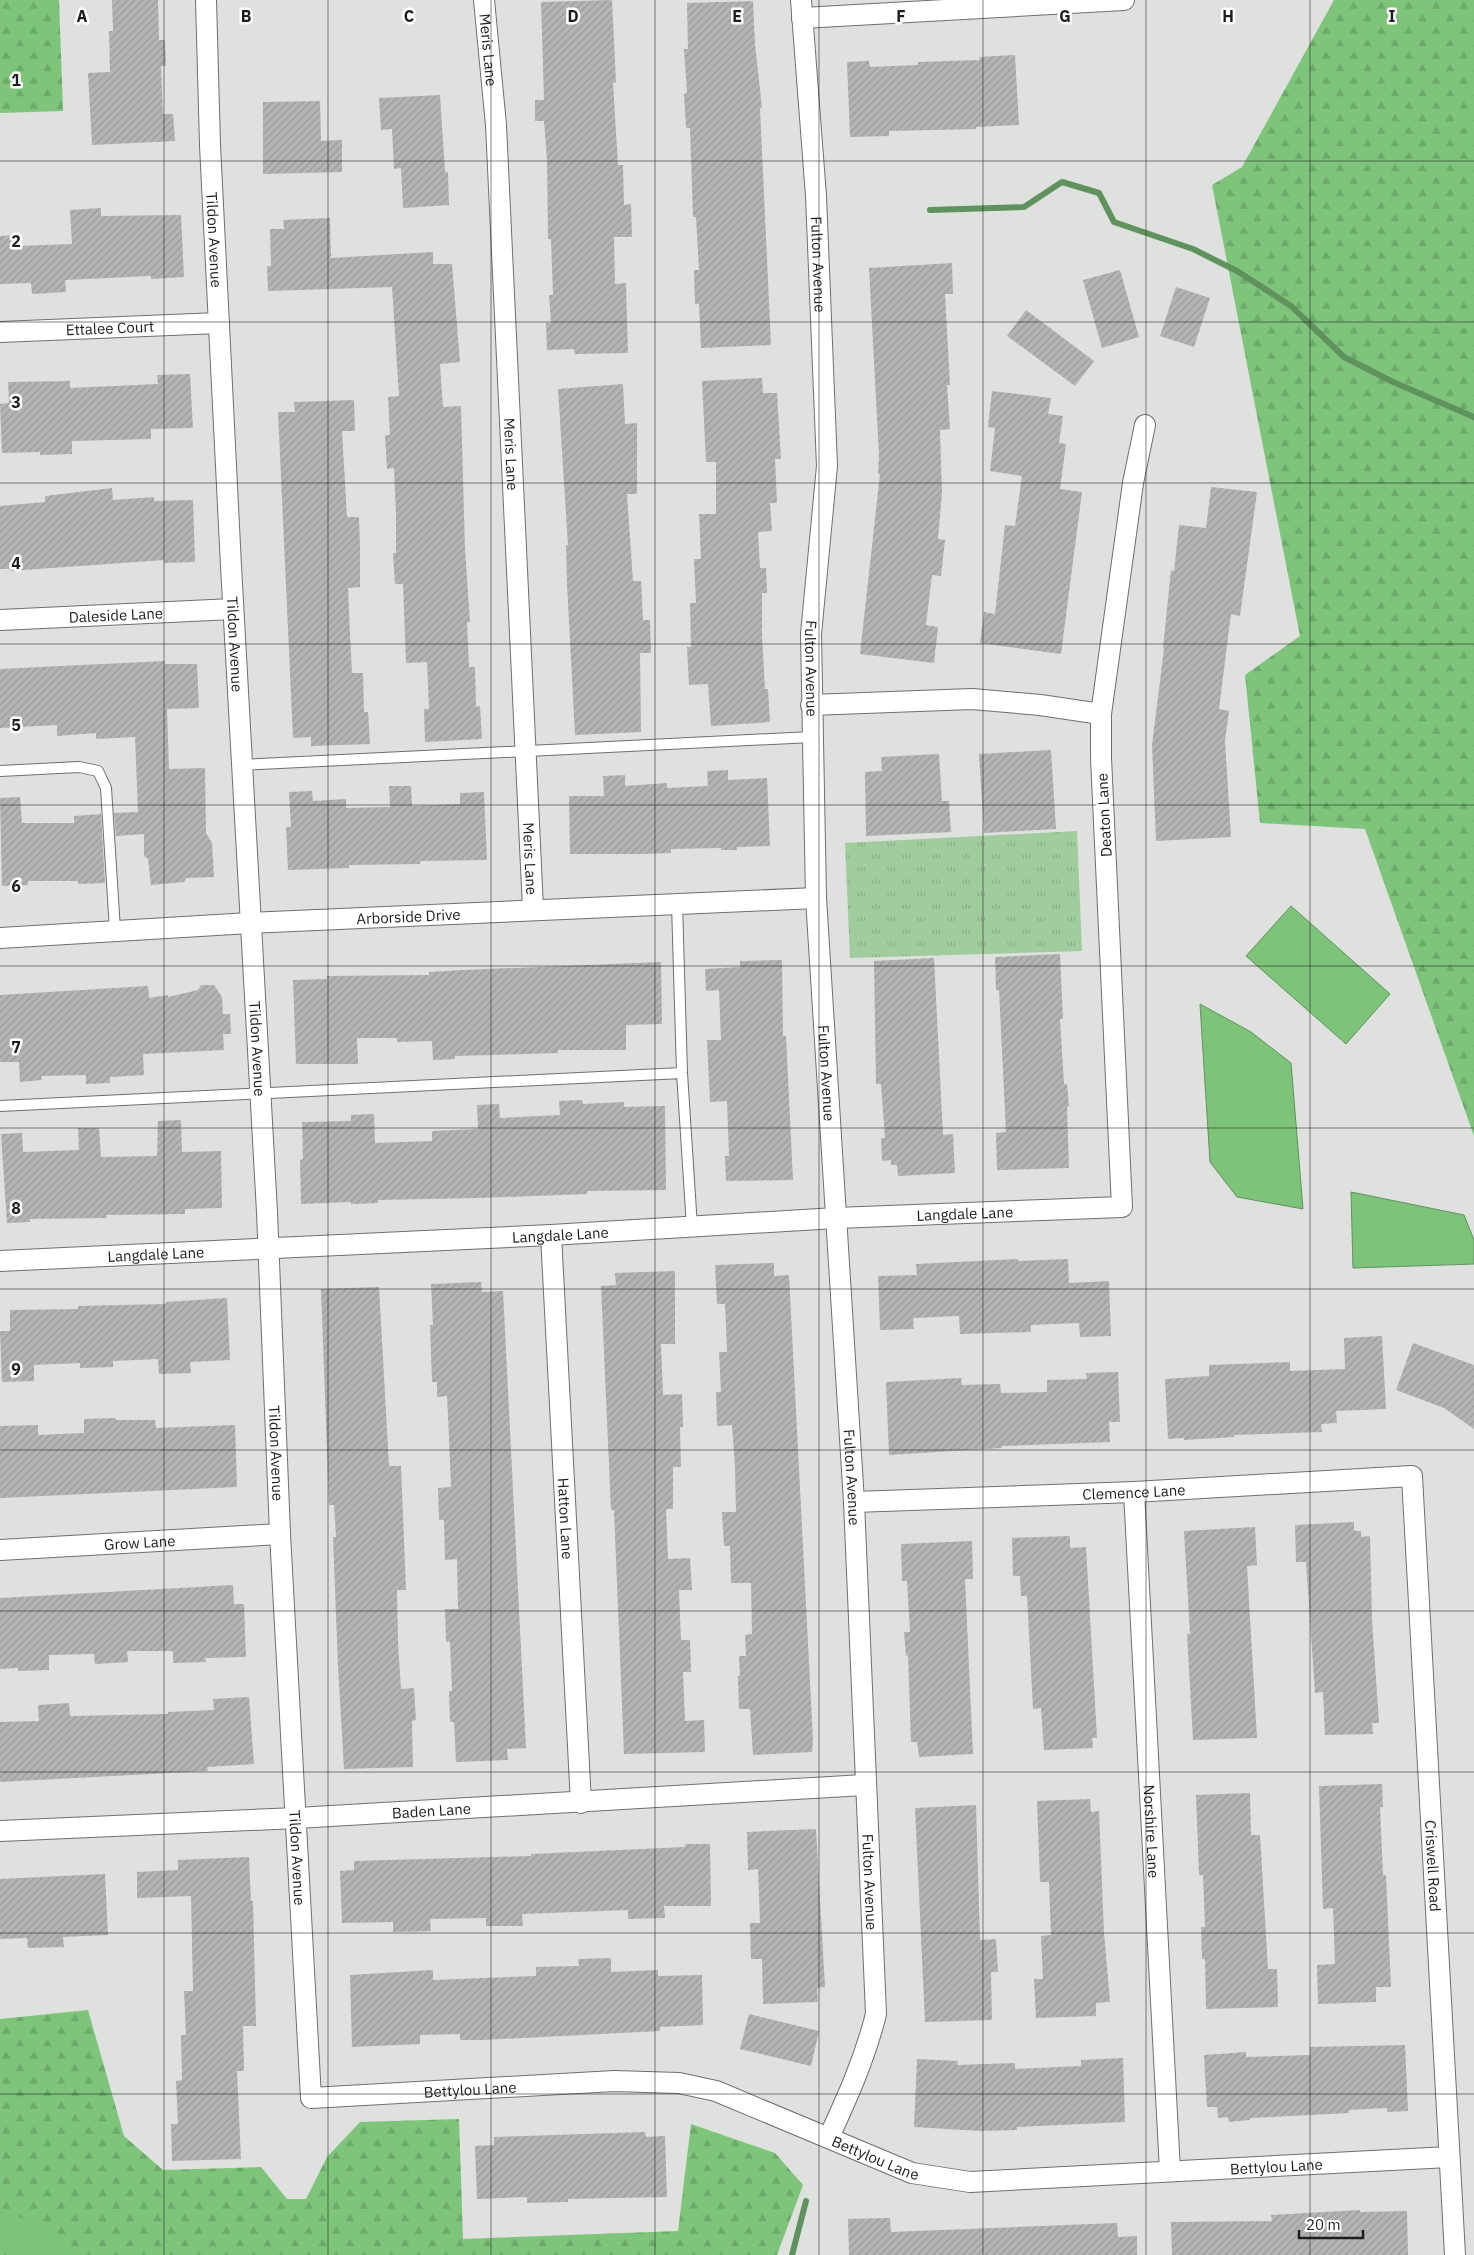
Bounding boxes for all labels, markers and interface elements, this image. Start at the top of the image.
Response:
text: A [77,6,88,26]
text: B [241,6,252,26]
text: C [404,6,414,26]
text: D [567,6,579,26]
text: E [732,6,742,26]
text: F [896,6,906,26]
text: G [1059,6,1071,26]
text: H [1222,6,1234,26]
text: I [1389,6,1396,26]
street label: Meris Lane [476,13,502,87]
text: 1 [11,70,21,90]
street label: Tildon Avenue [203,192,227,288]
street label: Fulton Avenue [807,216,830,313]
text: 2 [11,231,21,251]
street label: Ettalee Court [65,316,154,339]
text: 3 [11,392,21,412]
street label: Meris Lane [500,417,523,491]
text: 4 [11,553,21,573]
street label: Tildon Avenue [223,596,248,693]
street label: Daleside Lane [68,603,163,626]
street label: Fulton Avenue [801,619,822,717]
text: 5 [11,715,21,735]
street label: Deaton Lane [1092,772,1116,858]
street label: Meris Lane [519,822,542,895]
text: 6 [11,876,21,896]
street label: Arborside Drive [356,904,461,928]
street label: Tildon Avenue [246,1000,270,1097]
street label: Fulton Avenue [815,1024,840,1122]
text: 7 [11,1037,21,1057]
text: 8 [11,1198,21,1218]
street label: Langdale Lane [916,1202,1014,1224]
street label: Langdale Lane [512,1222,609,1246]
street label: Langdale Lane [107,1242,205,1265]
text: 9 [11,1359,21,1379]
street label: Tildon Avenue [265,1405,288,1501]
street label: Fulton Avenue [840,1429,864,1526]
street label: Hatton Lane [554,1477,578,1560]
street label: Clemence Lane [1082,1480,1186,1503]
street label: Grow Lane [103,1530,176,1554]
street label: Norshire Lane [1140,1784,1164,1879]
street label: Baden Lane [391,1798,472,1822]
street label: Tildon Avenue [286,1809,310,1906]
street label: Criswell Road [1422,1819,1446,1912]
street label: Fulton Avenue [859,1833,882,1930]
street label: Bettylou Lane [423,2077,517,2101]
street label: Bettylou Lane [829,2131,920,2183]
street label: Bettylou Lane [1230,2154,1323,2178]
scale bar [1299,2208,1363,2240]
text: 20 m [1306,2215,1341,2234]

